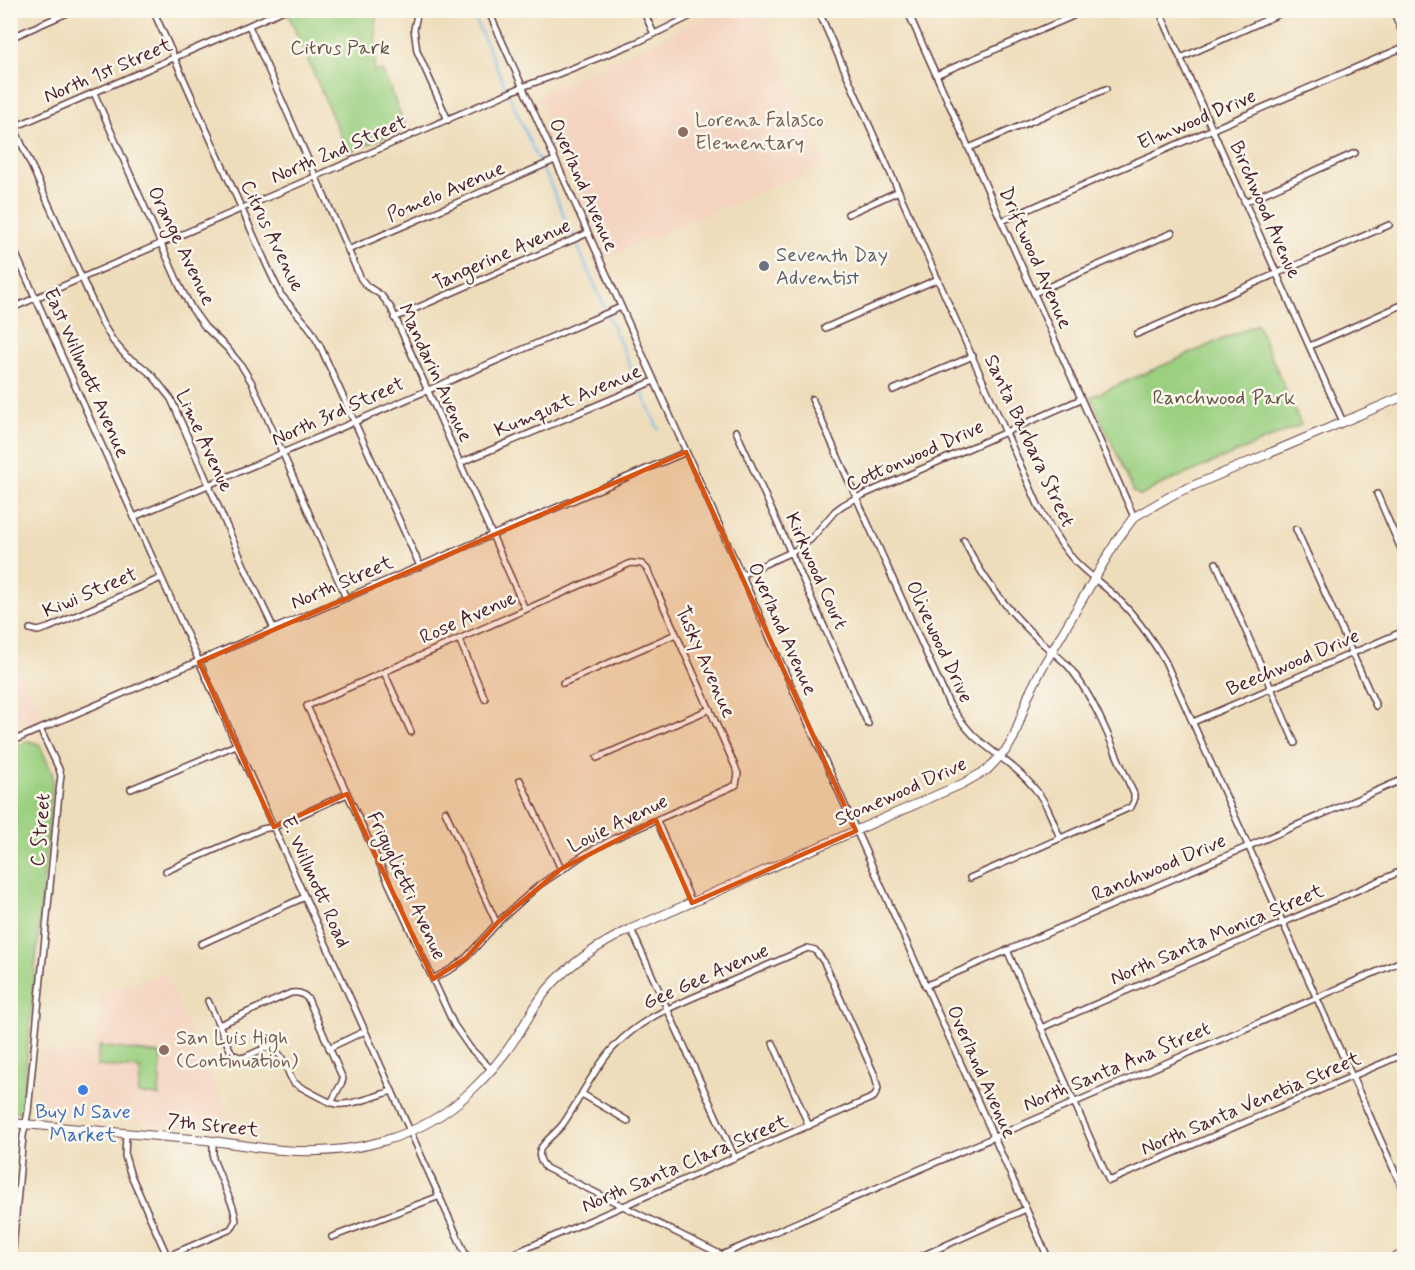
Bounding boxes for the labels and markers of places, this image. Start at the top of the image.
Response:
place label: Lorena Falasco Elementary [695,107,824,157]
marker: Lorena Falasco Elementary [676,125,690,139]
place label: Seventh Day Adventist [776,242,888,292]
marker: Seventh Day Adventist [757,259,771,273]
place label: San Luis High (Continuation) [176,1025,298,1075]
marker: San Luis High (Continuation) [157,1043,171,1057]
marker: Buy N Save Market [76,1083,90,1097]
place label: Buy N Save Market [35,1099,131,1149]

